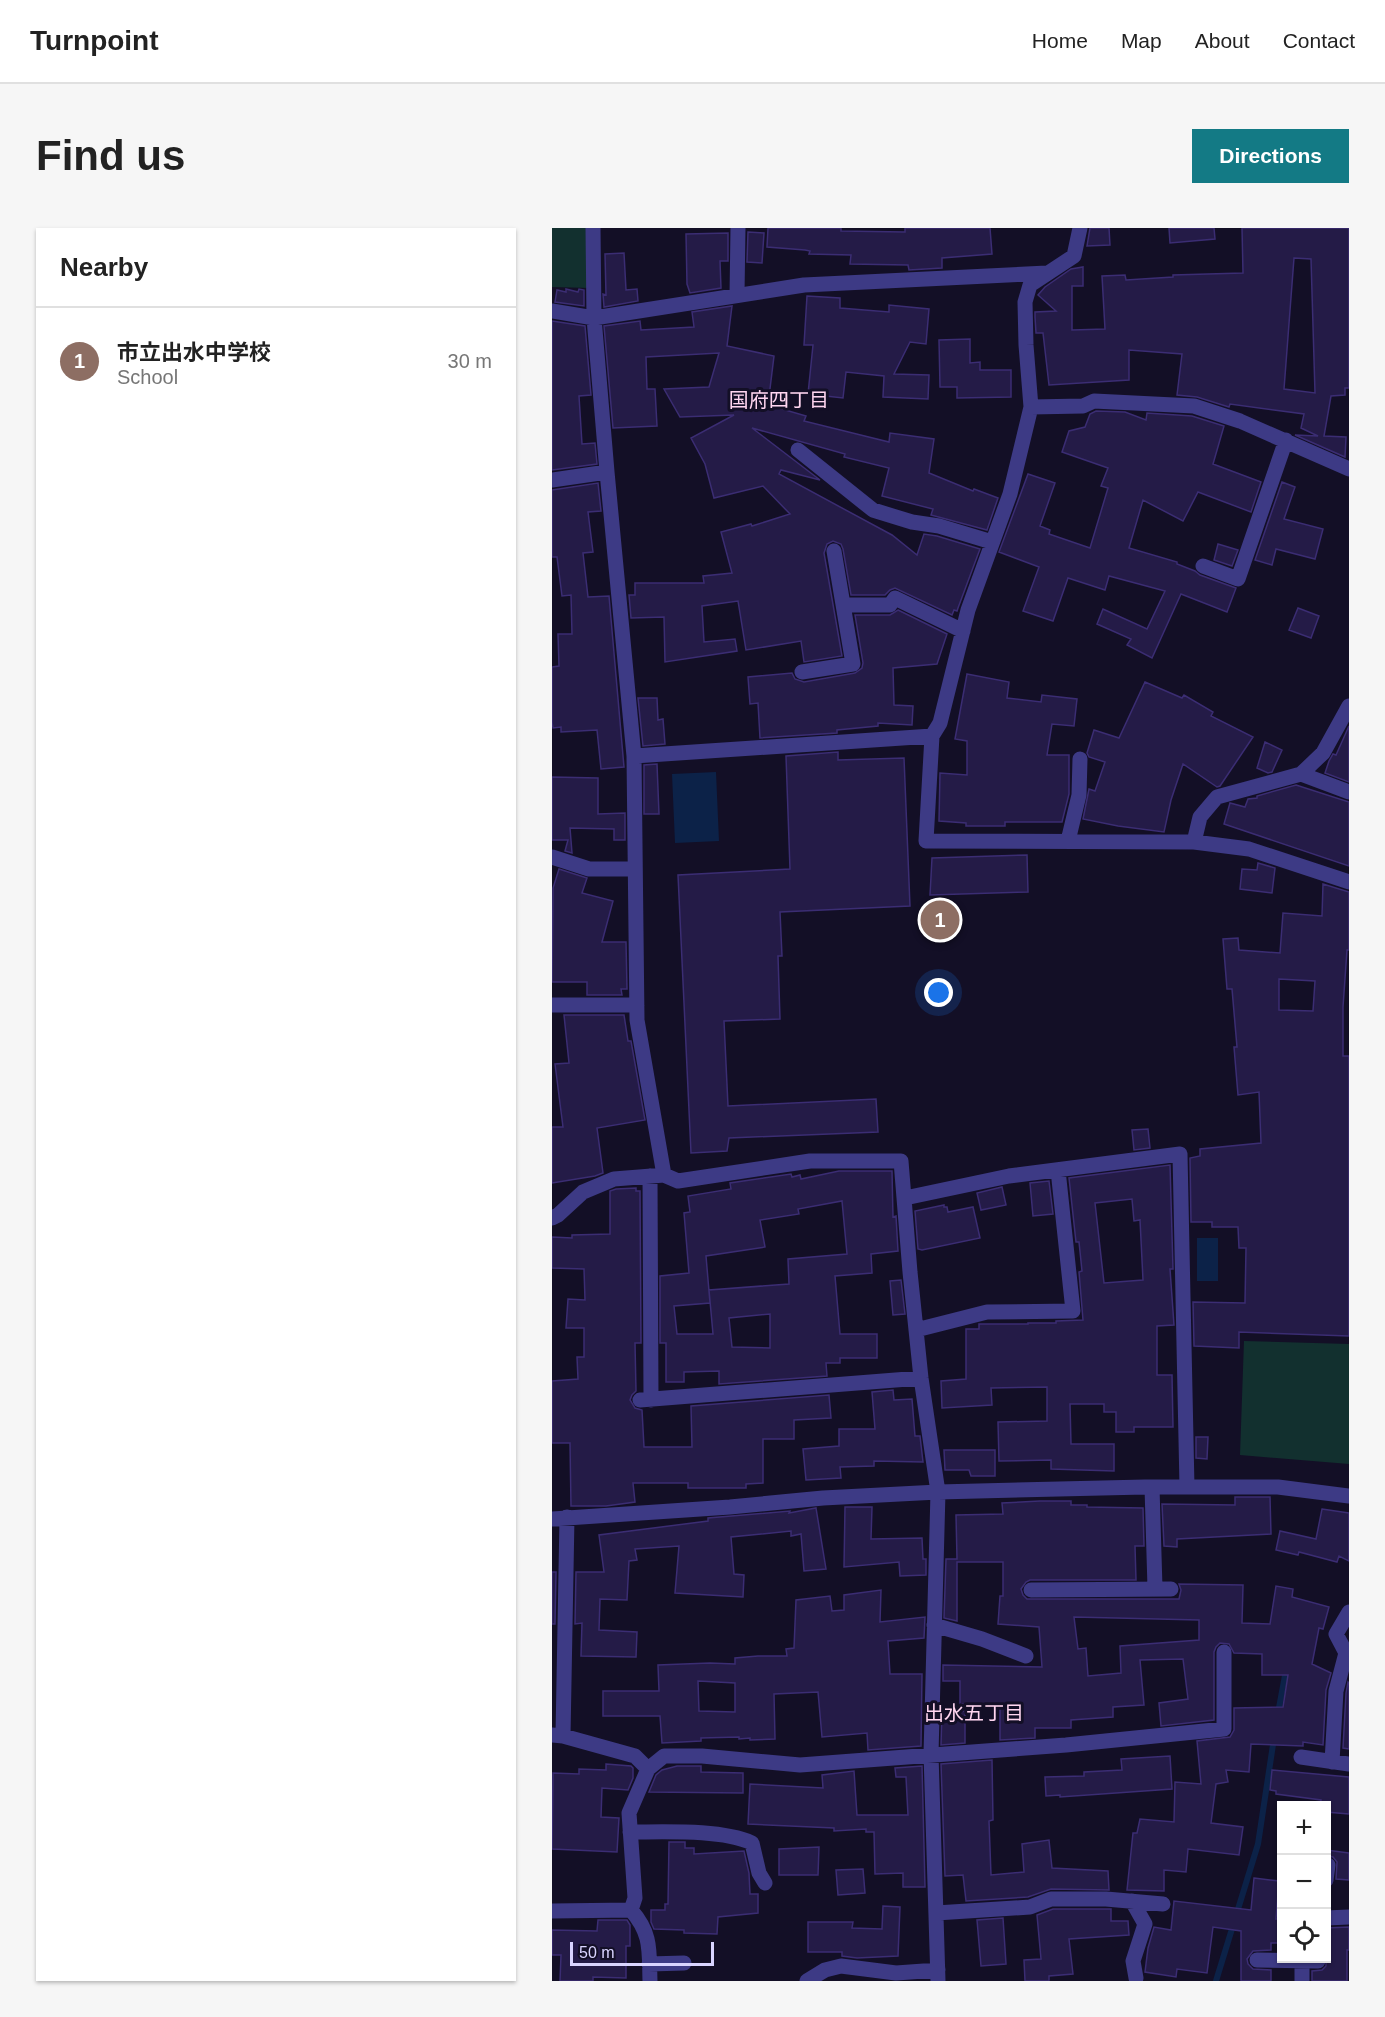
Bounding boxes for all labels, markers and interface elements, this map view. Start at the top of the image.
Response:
text: Turnpoint [30,25,159,56]
text: Home [1032,29,1088,52]
text: Map [1121,29,1162,52]
text: About [1195,29,1250,52]
text: Contact [1283,29,1355,52]
button: Directions [1192,129,1349,183]
text: Find us [36,132,185,179]
text: Nearby [60,252,148,282]
text: 市立出水中学校 [117,340,271,365]
text: 1 [74,350,85,372]
text: 30 m [448,350,492,372]
text: School [117,366,178,388]
district label: 国府四丁目 [729,389,829,411]
pin: 1 [920,898,960,942]
your location [924,978,953,1007]
district label: 出水五丁目 [924,1702,1024,1724]
map controls [1277,1801,1331,1963]
button: + [1277,1801,1331,1855]
button: − [1277,1855,1331,1909]
button: locate [1277,1909,1331,1963]
scale bar [570,1939,714,1966]
text: 50 m [579,1944,615,1961]

